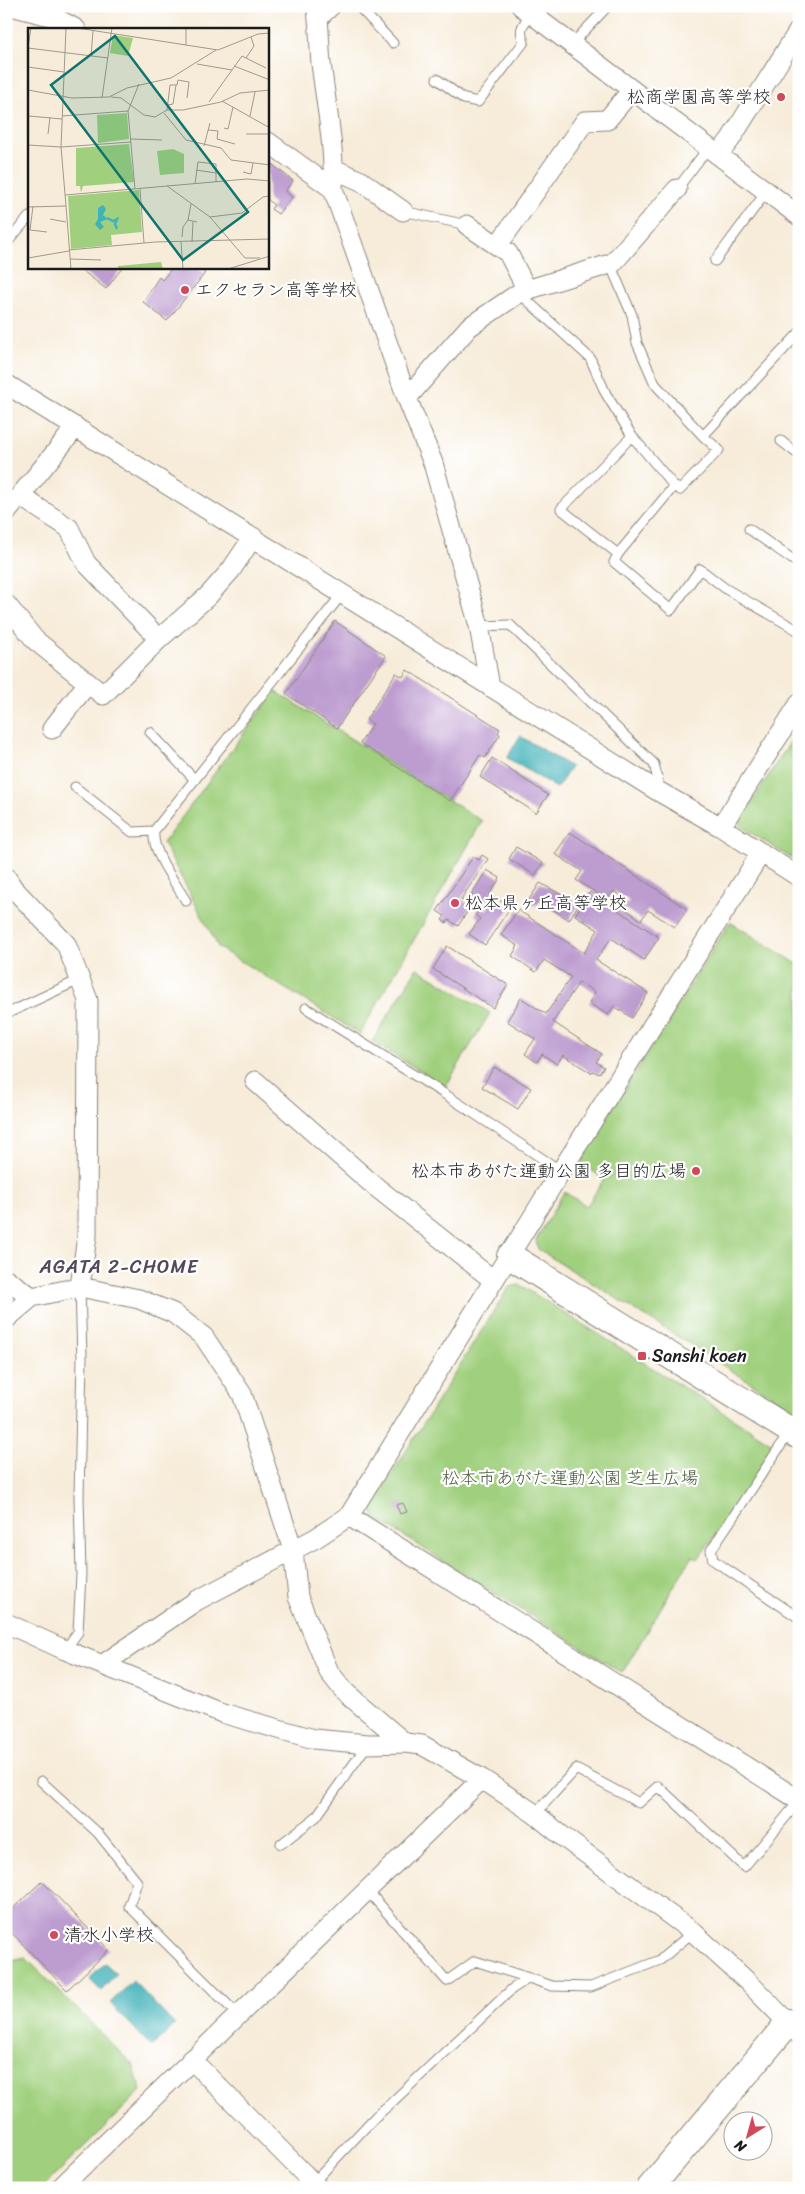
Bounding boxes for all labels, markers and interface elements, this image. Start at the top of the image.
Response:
inset map [28,28,269,269]
place label: 松商学園高等学校 [627,81,771,113]
marker: 松商学園高等学校 [775,91,787,103]
place label: エクセラン高等学校 [195,274,357,306]
marker: エクセラン高等学校 [179,284,191,296]
place label: 松本県ヶ丘高等学校 [465,887,627,919]
marker: 松本県ヶ丘高等学校 [449,897,461,909]
place label: 松本市あがた運動公園 多目的広場 [411,1155,686,1187]
marker: 松本市あがた運動公園 多目的広場 [690,1165,702,1177]
district label: AGATA 2-CHOME [39,1250,199,1283]
place label: Sanshi koen [652,1340,747,1372]
marker: Sanshi koen [636,1350,648,1362]
park label: 松本市あがた運動公園 芝生広場 [442,1462,698,1494]
place label: 清水小学校 [64,1919,154,1951]
marker: 清水小学校 [48,1929,60,1941]
north arrow [722,2112,772,2162]
text: N [729,2133,753,2159]

